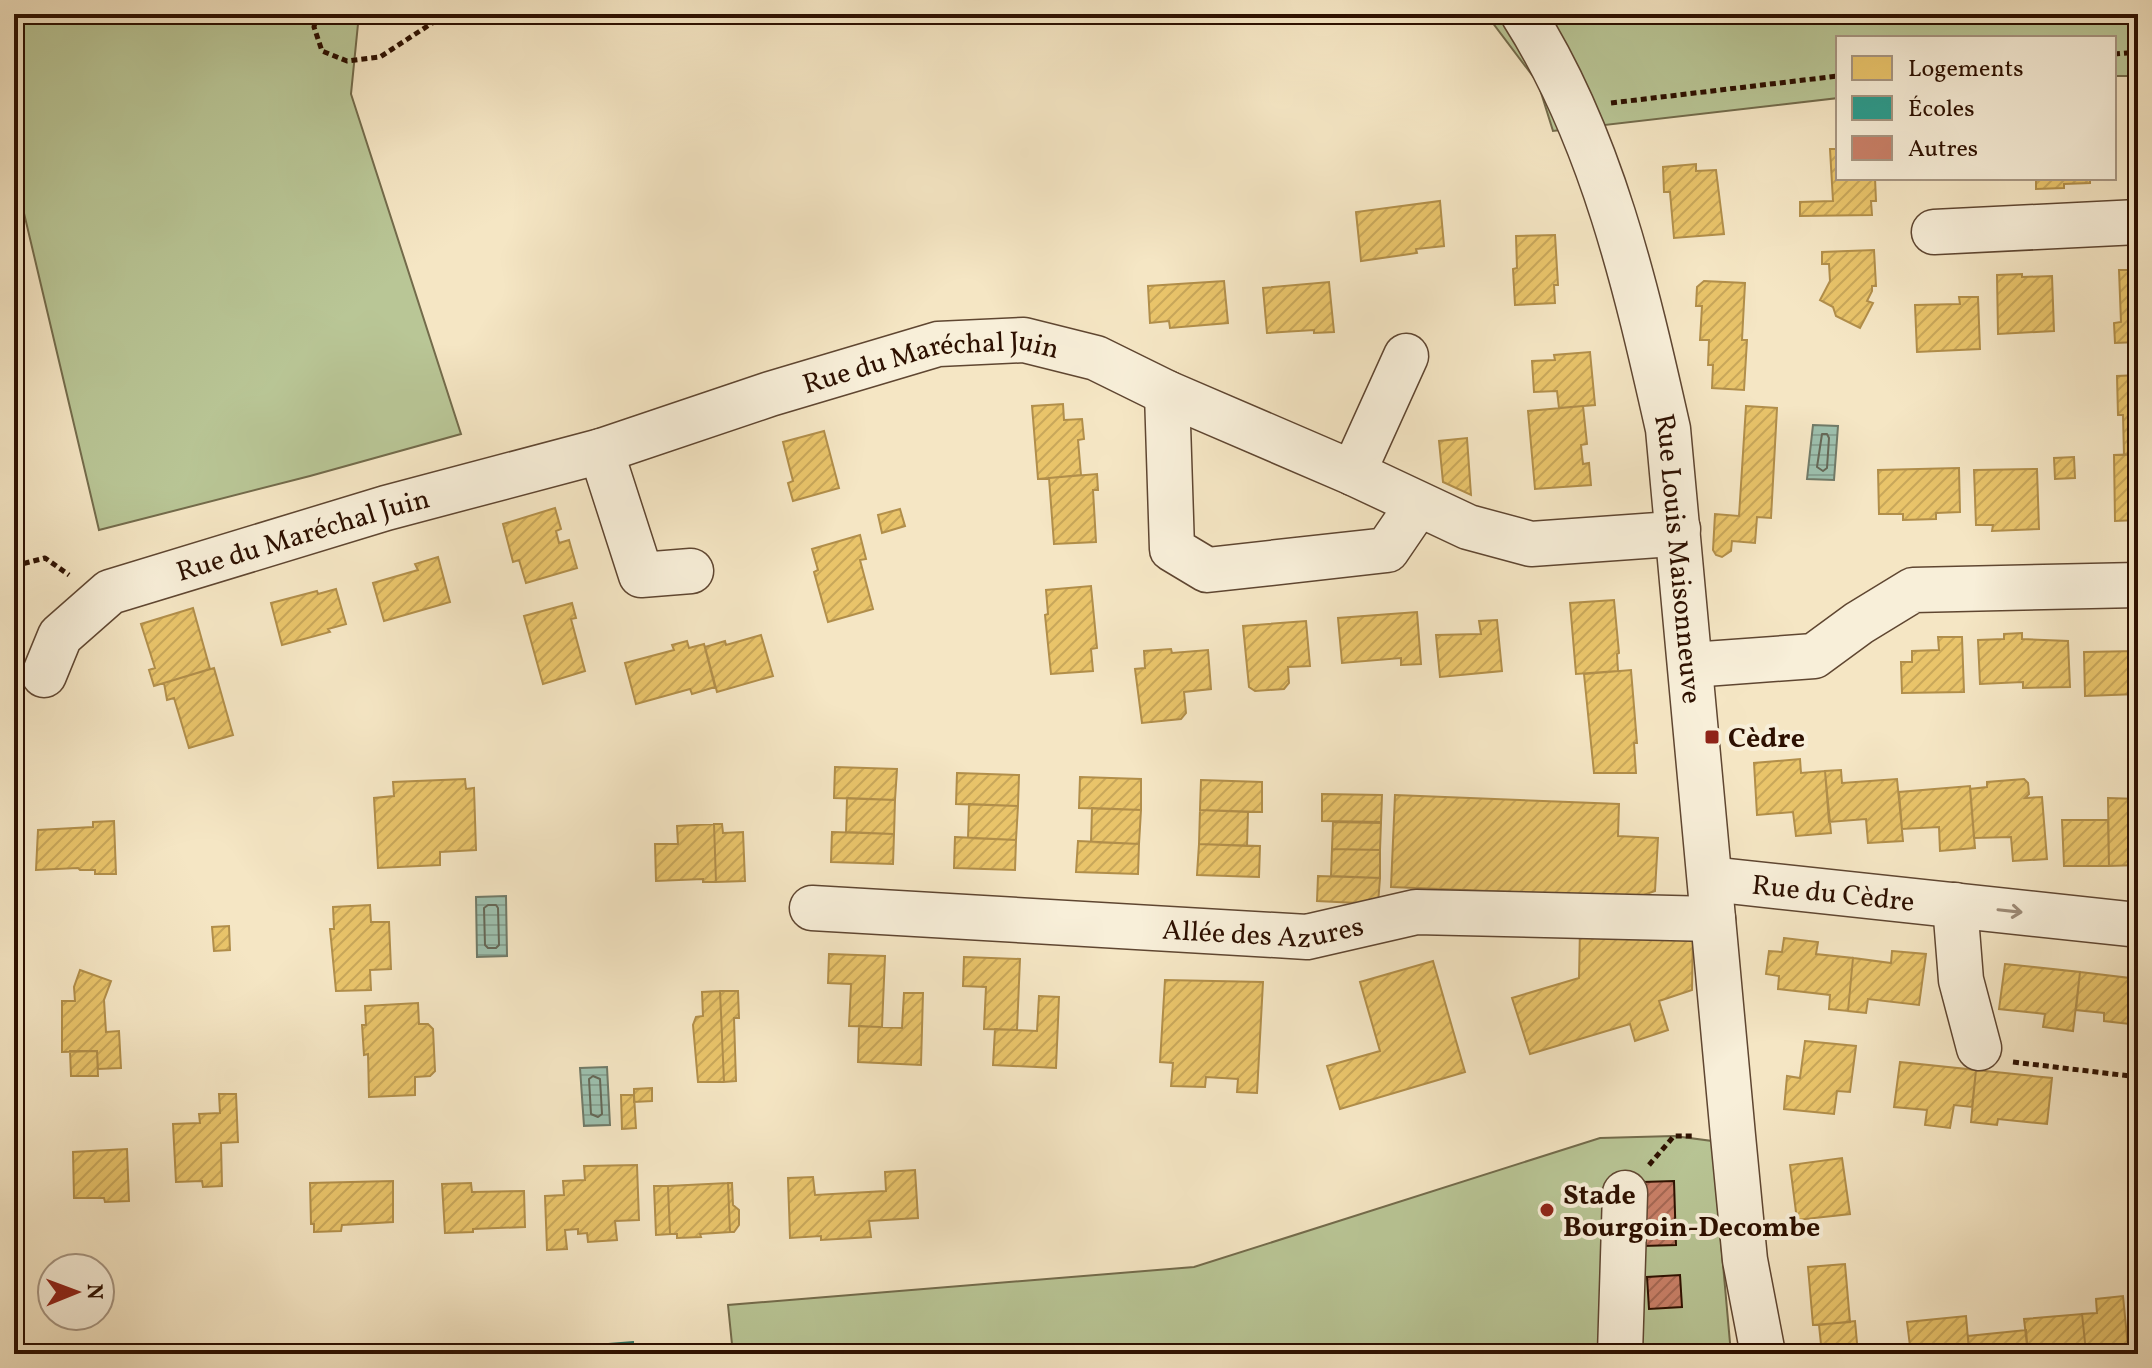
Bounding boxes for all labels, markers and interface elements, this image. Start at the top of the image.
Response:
legend [1836,36,2116,180]
text: Logements [1908,53,2024,87]
text: Écoles [1908,93,1975,127]
text: Autres [1908,133,1978,167]
street label: Rue du Maréchal Juin [798,322,1063,405]
street label: Rue Louis Maisonneuve [1643,410,1710,706]
street label: Rue du Maréchal Juin [172,480,434,593]
place label: Cèdre [1728,720,1805,759]
marker: Cèdre [1703,728,1721,746]
street label: Rue du Cèdre [1750,867,1916,923]
one-way arrow [1996,904,2023,919]
street label: Allée des Azures [1161,908,1368,959]
place label: Stade Bourgoin-Decombe [1563,1177,1820,1248]
marker: Stade Bourgoin-Decombe [1538,1201,1556,1219]
north arrow [36,1252,116,1332]
text: N [78,1283,109,1300]

